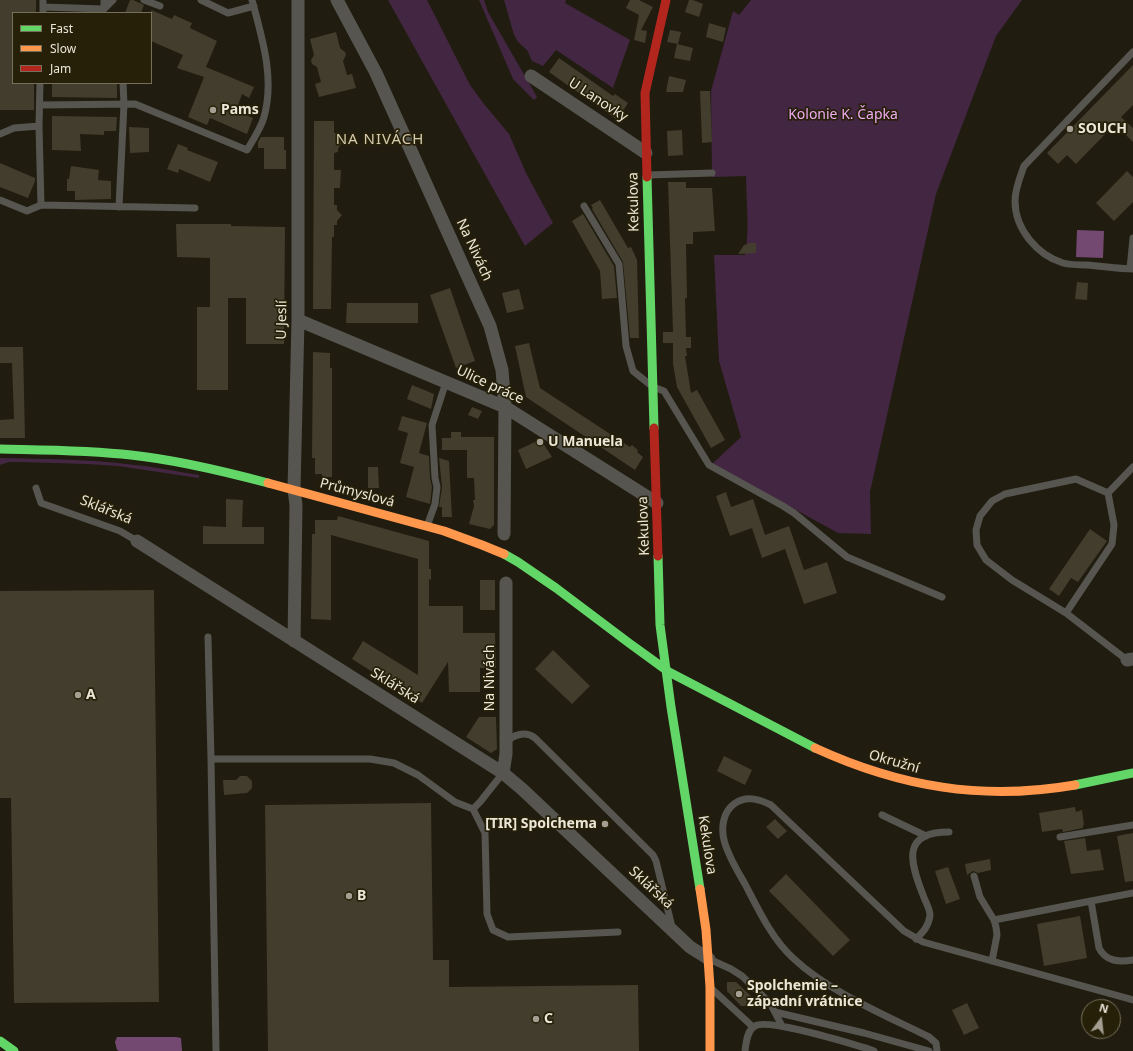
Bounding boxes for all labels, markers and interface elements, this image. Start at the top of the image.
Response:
legend [12,12,152,84]
text: Fast [50,20,73,37]
text: Slow [50,40,76,57]
text: Jam [50,60,71,77]
street label: U Lanovky [565,75,631,125]
place label: Pams [221,102,259,118]
marker: Pams [208,105,218,115]
park label: Kolonie K. Čapka [788,107,898,123]
place label: SOUCH [1078,121,1127,137]
marker: SOUCH [1065,124,1075,134]
district label: NA NIVÁCH [336,131,424,149]
street label: Kekulova [625,172,643,232]
street label: Na Nivách [452,216,496,284]
street label: U Jeslí [273,300,291,340]
street label: Ulice práce [454,362,526,408]
place label: U Manuela [548,434,623,450]
marker: U Manuela [535,437,545,447]
street label: Průmyslová [318,475,396,511]
street label: Sklářská [78,492,134,528]
street label: Kekulova [635,496,653,556]
street label: Na Nivách [482,645,498,711]
street label: Sklářská [367,664,423,708]
place label: A [86,687,96,703]
marker: A [73,690,83,700]
street label: Okružní [867,747,921,777]
street label: Kekulova [694,814,720,876]
place label: [TIR] Spolchema [485,816,597,832]
marker: [TIR] Spolchema [600,819,610,829]
street label: Sklářská [625,863,677,913]
place label: B [357,888,366,904]
marker: B [344,891,354,901]
place label: Spolchemie – západní vrátnice [747,978,863,1010]
marker: Spolchemie – západní vrátnice [734,989,744,999]
north arrow [1081,999,1121,1039]
text: N [1098,999,1110,1016]
place label: C [544,1011,553,1027]
marker: C [531,1014,541,1024]

